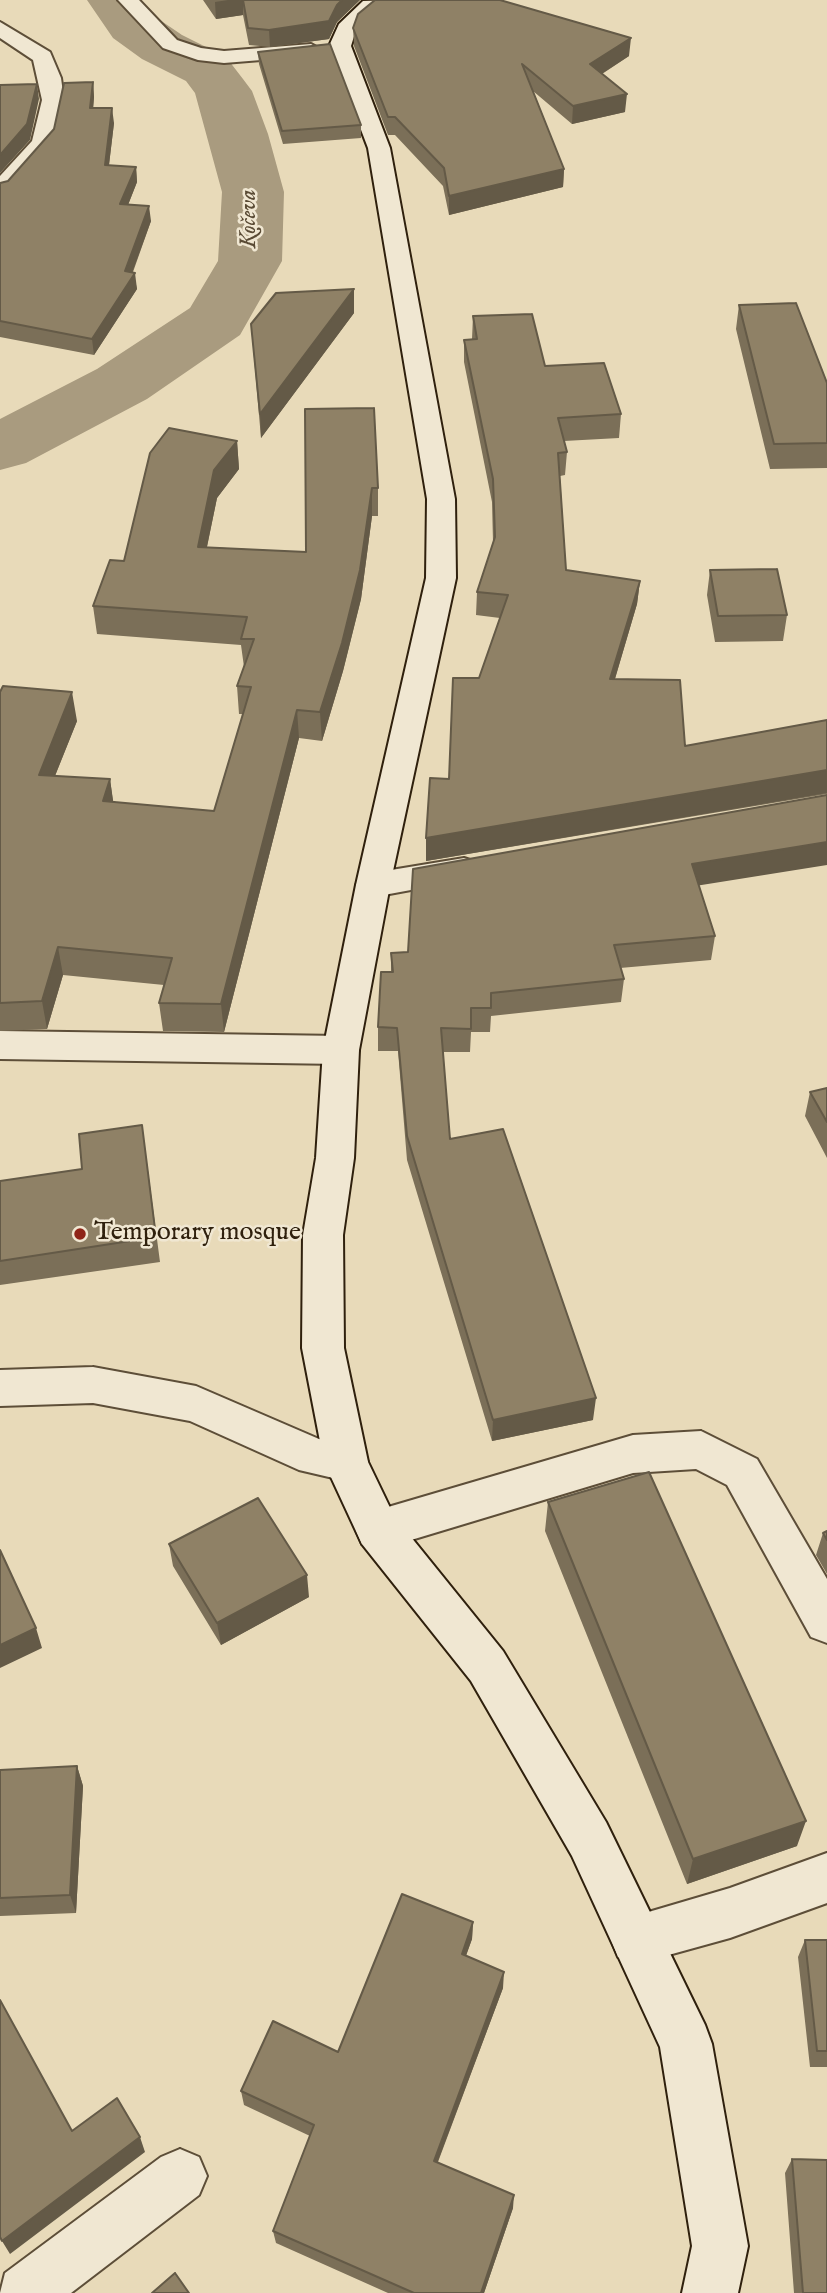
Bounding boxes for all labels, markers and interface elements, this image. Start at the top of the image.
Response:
water label: Kočeva [236,190,264,248]
place label: Temporary mosque [94,1218,301,1250]
marker: Temporary mosque [72,1226,88,1242]

